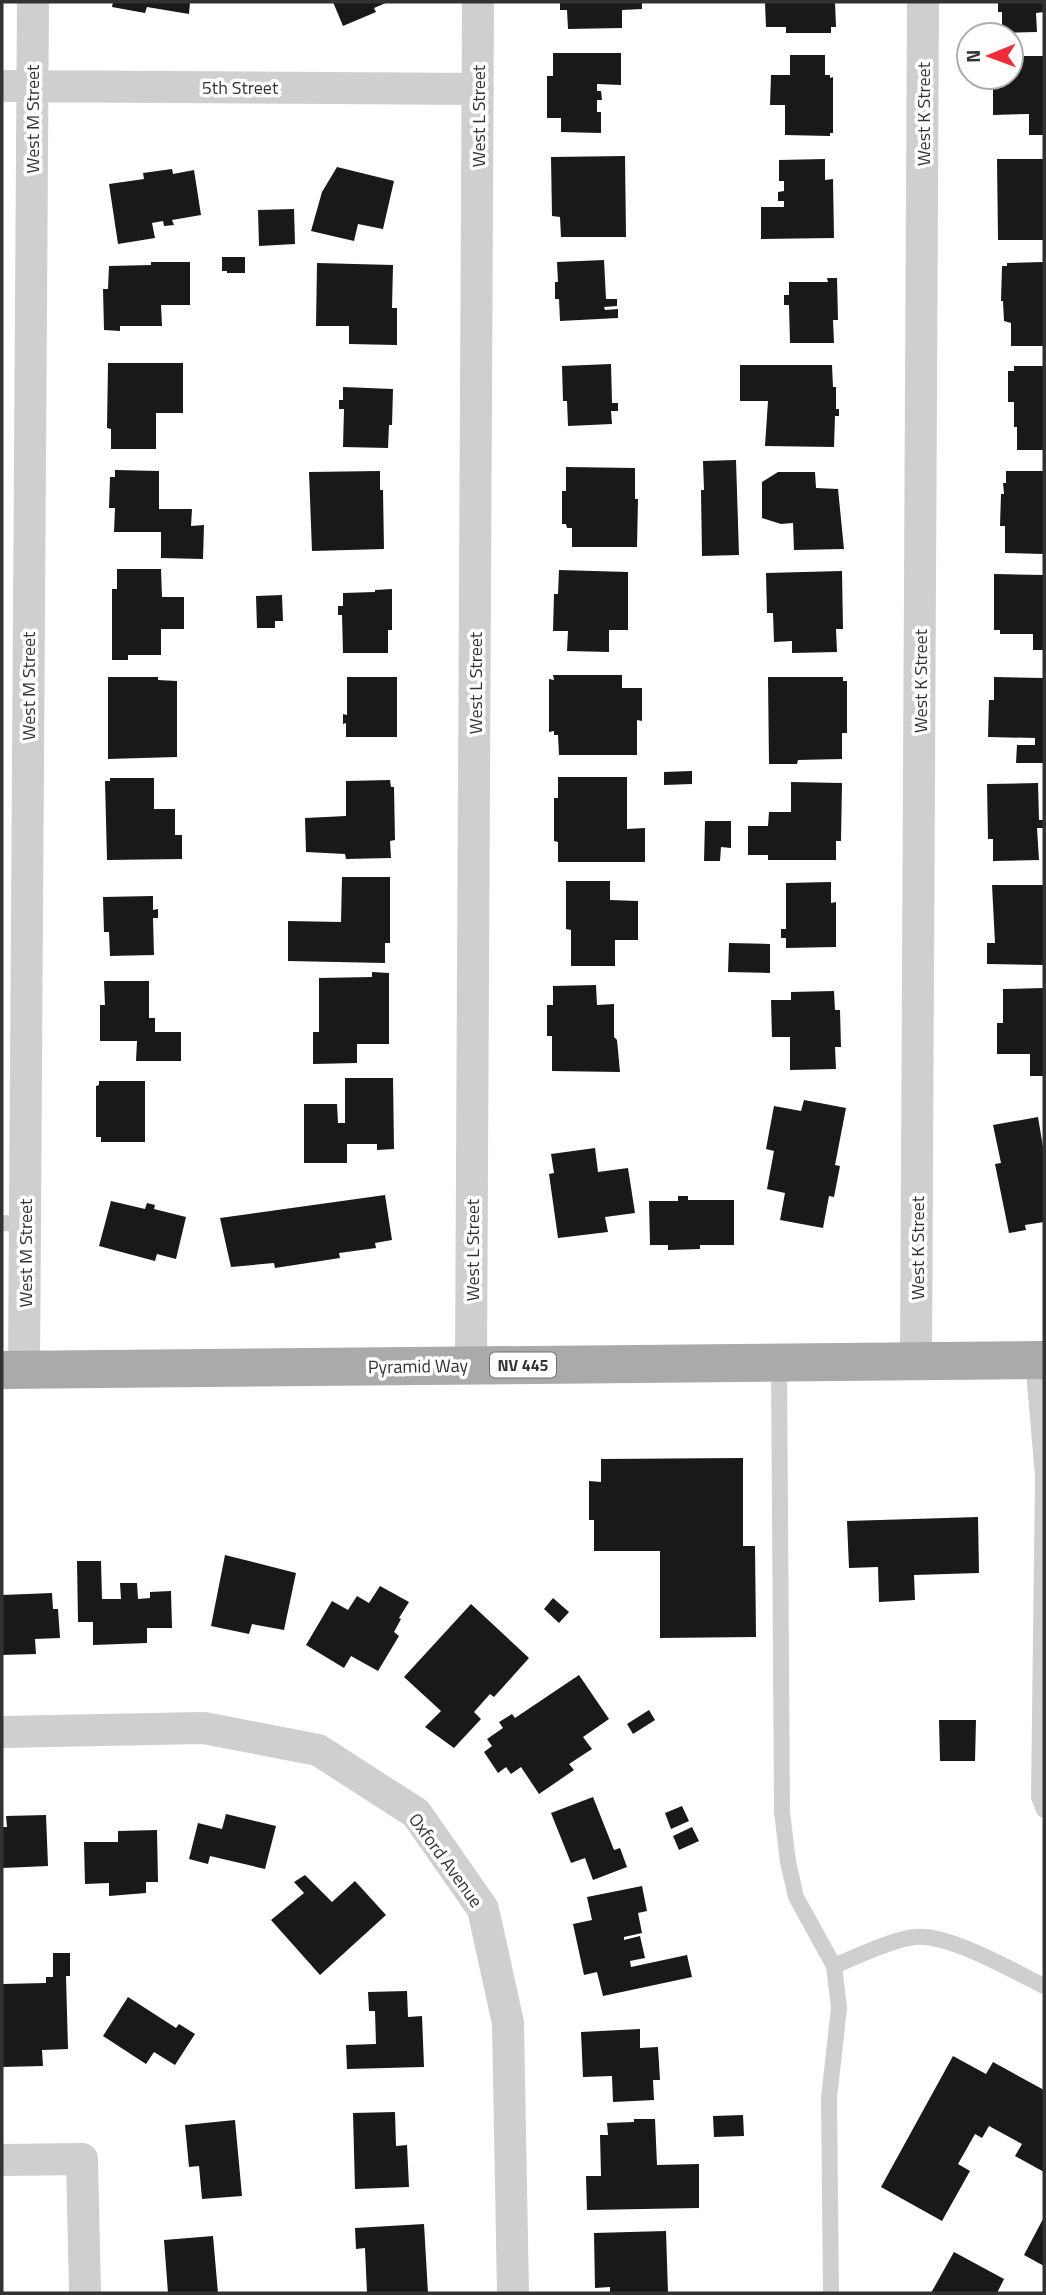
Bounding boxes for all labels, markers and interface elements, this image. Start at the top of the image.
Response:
north arrow [955,21,1025,91]
text: N [958,49,987,63]
street label: West K Street [910,61,937,166]
street label: West M Street [19,64,46,173]
street label: West L Street [465,64,492,167]
street label: 5th Street [202,74,279,101]
street label: West K Street [907,628,934,733]
street label: West M Street [15,631,42,740]
street label: West L Street [462,631,489,734]
street label: West K Street [904,1195,931,1300]
street label: West M Street [12,1198,39,1307]
street label: West L Street [459,1198,486,1301]
street label: Pyramid Way [368,1352,469,1380]
road number: NV 445 [490,1352,556,1378]
street label: Oxford Avenue [402,1807,490,1913]

